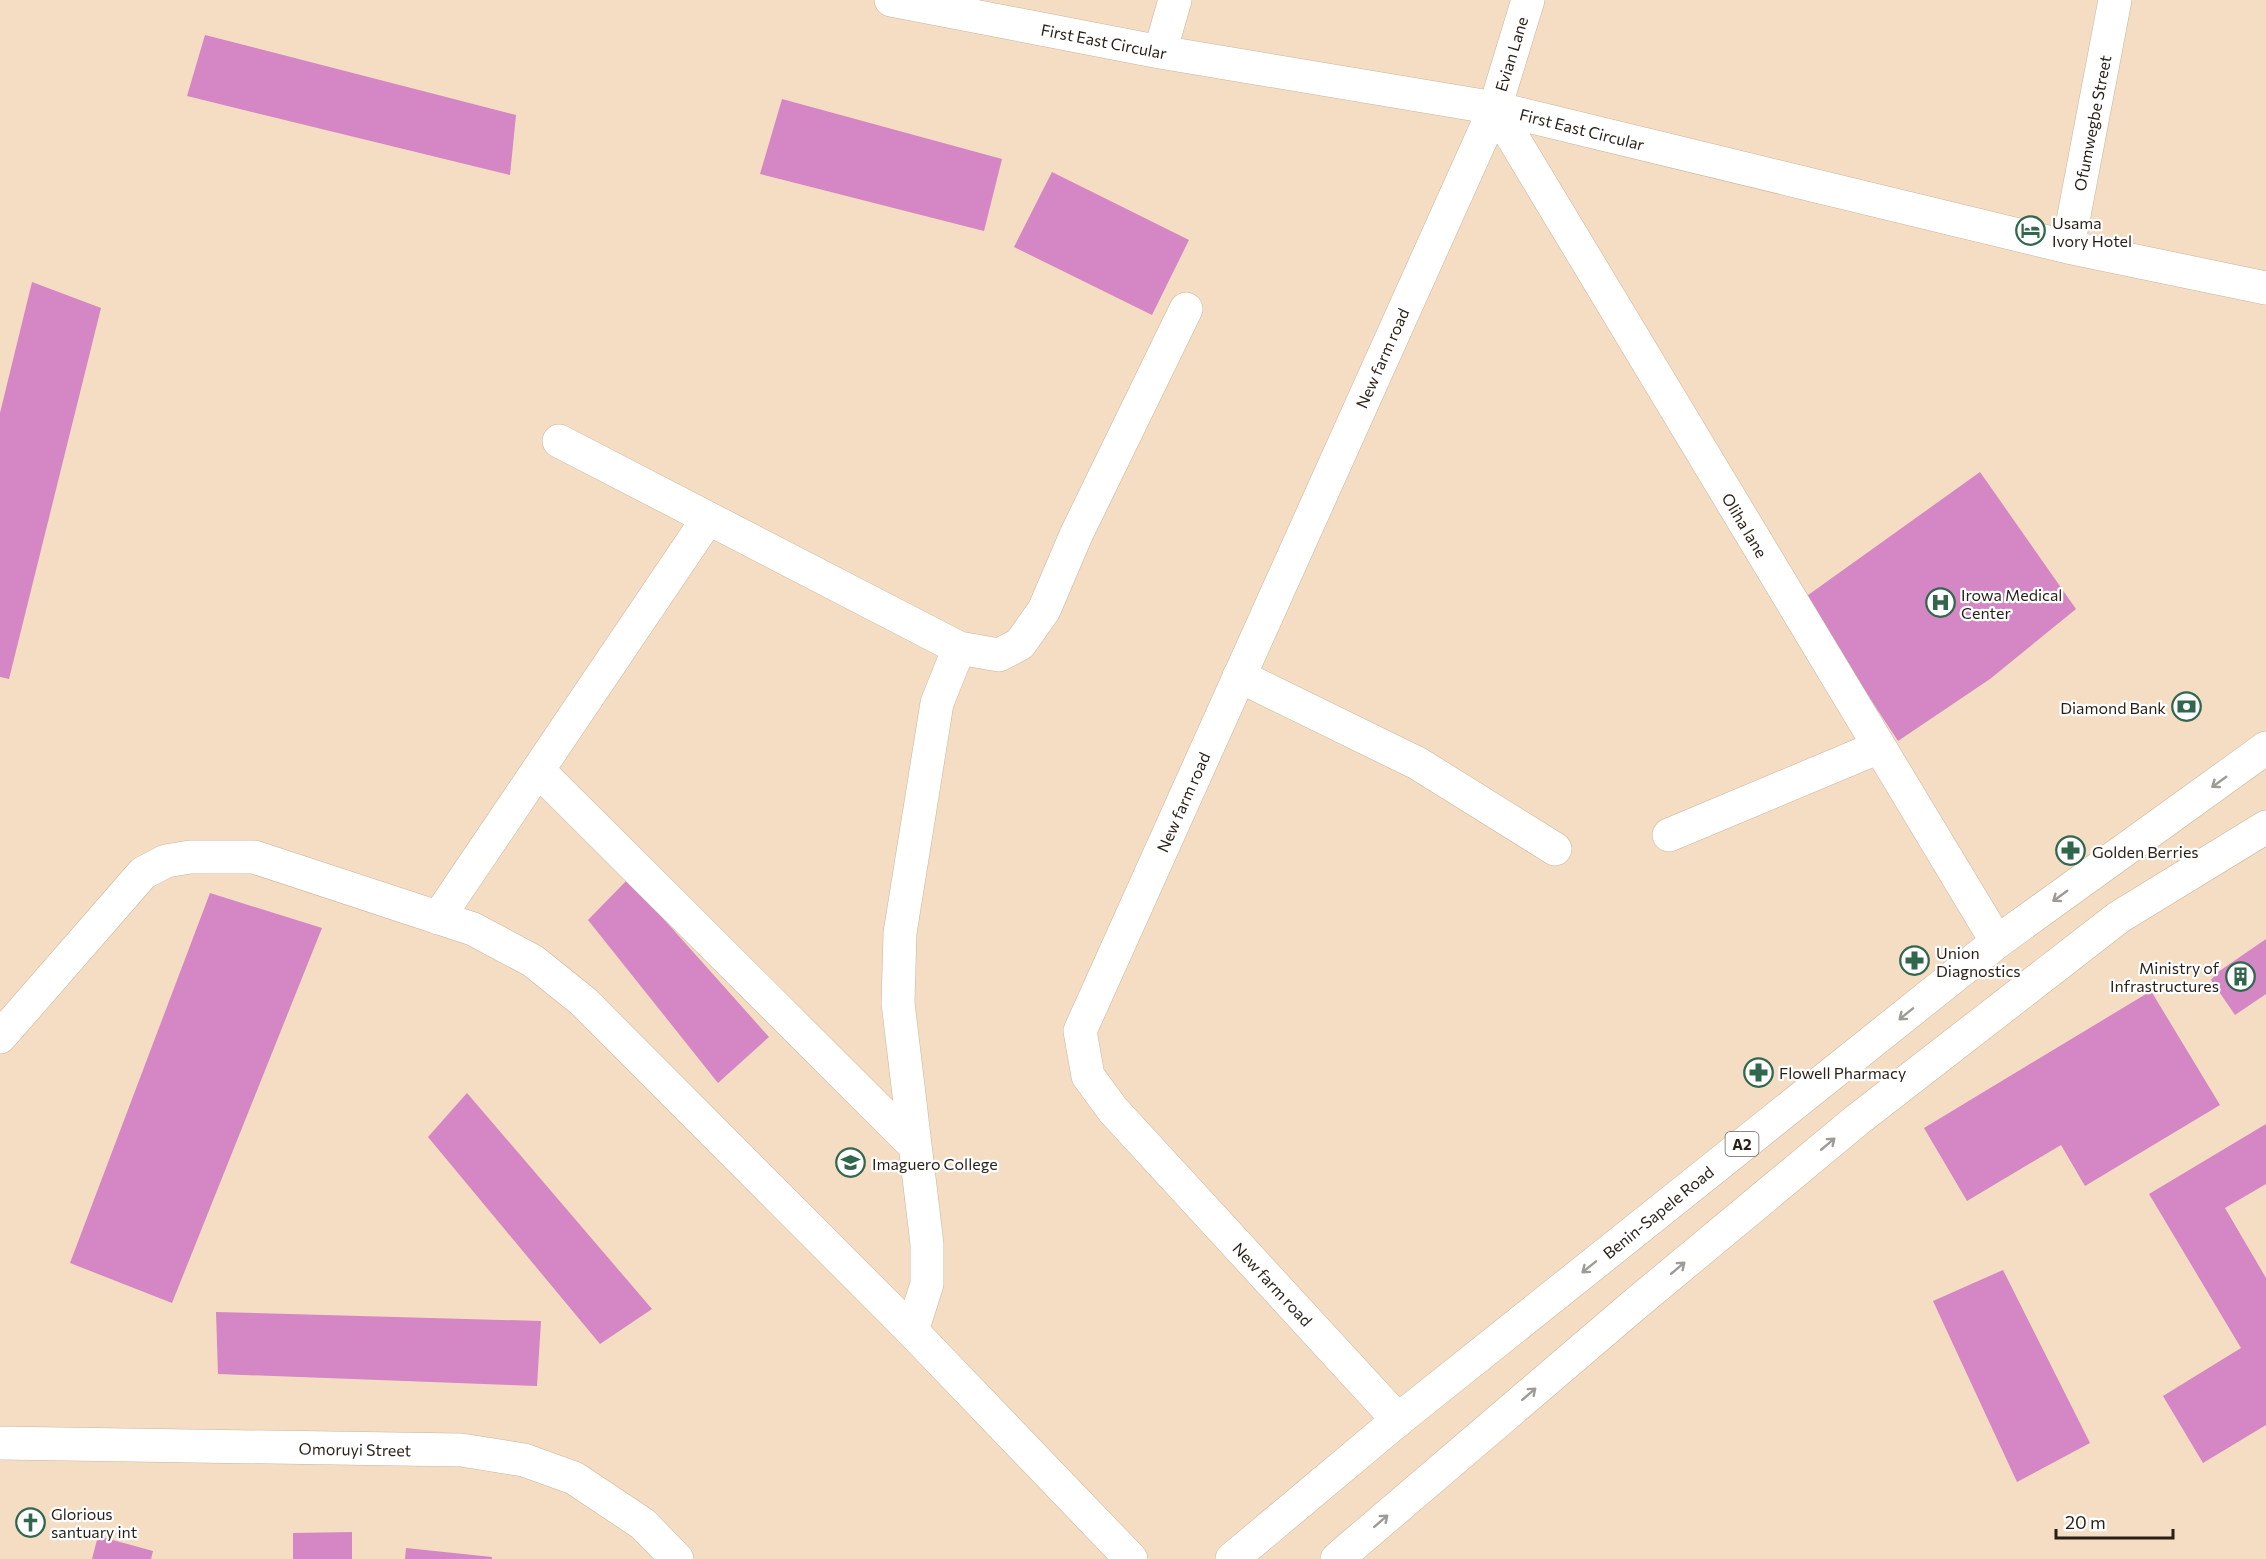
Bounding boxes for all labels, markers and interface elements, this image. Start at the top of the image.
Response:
street label: Evian Lane [1491,14,1531,94]
street label: First East Circular [1039,19,1169,63]
street label: Ofumwegbe Street [2070,53,2115,193]
street label: First East Circular [1518,104,1647,154]
place label: Usama Ivory Hotel [2052,213,2132,250]
hotel icon: Usama Ivory Hotel [2015,215,2047,247]
street label: New farm road [1351,305,1413,411]
street label: Oliha lane [1718,489,1772,561]
place label: Irowa Medical Center [1961,585,2062,622]
hospital icon: Irowa Medical Center [1924,587,1956,619]
bank icon: Diamond Bank [2171,691,2203,723]
place label: Diamond Bank [2060,698,2166,717]
street label: New farm road [1152,749,1214,855]
one-way arrow [2211,776,2227,788]
pharmacy icon: Golden Berries [2055,835,2087,867]
place label: Golden Berries [2092,842,2199,861]
one-way arrow [2053,890,2069,902]
place label: Union Diagnostics [1936,943,2021,980]
pharmacy icon: Union Diagnostics [1899,945,1931,977]
place label: Ministry of Infrastructures [2110,958,2220,995]
building icon: Ministry of Infrastructures [2224,960,2256,992]
one-way arrow [1898,1008,1914,1021]
pharmacy icon: Flowell Pharmacy [1742,1056,1774,1088]
place label: Flowell Pharmacy [1779,1063,1906,1082]
road number: A2 [1726,1132,1758,1156]
one-way arrow [1820,1138,1836,1151]
school or university icon: Imaguero College [835,1147,867,1179]
place label: Imaguero College [872,1154,998,1173]
street label: Benin-Sapele Road [1599,1162,1717,1262]
street label: New farm road [1229,1238,1317,1330]
one-way arrow [1581,1260,1597,1273]
one-way arrow [1670,1261,1685,1275]
one-way arrow [1521,1387,1536,1401]
street label: Omoruyi Street [299,1439,412,1459]
scale bar [2056,1502,2173,1540]
place label: Glorious santuary int [51,1504,138,1541]
church icon: Glorious santuary int [14,1506,46,1538]
text: 20 m [2065,1511,2106,1533]
one-way arrow [1373,1514,1388,1528]

